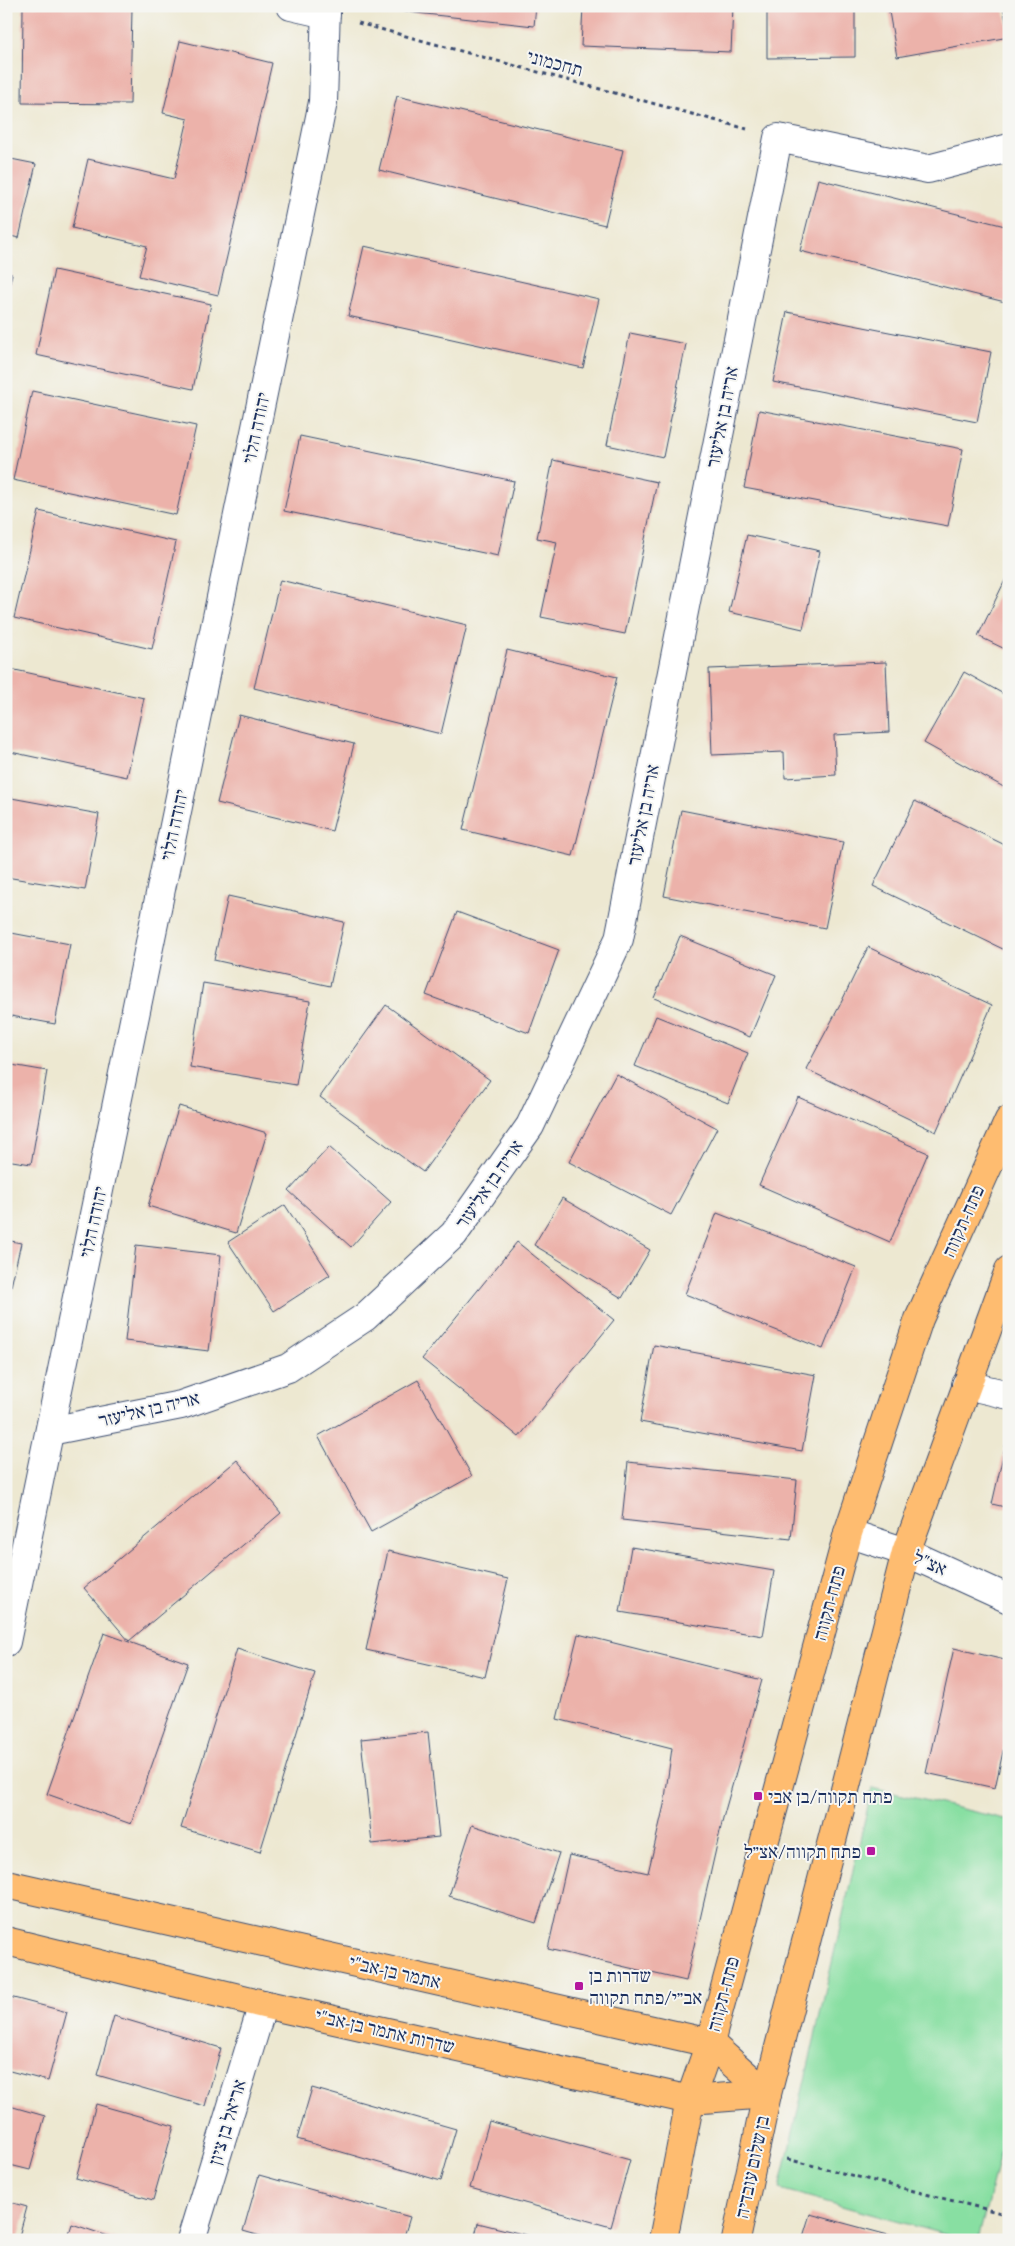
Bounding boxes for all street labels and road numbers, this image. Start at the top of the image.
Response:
street label: תחכמוני [524,44,586,82]
street label: אריה בן אליעזר [700,364,744,470]
street label: יהודה הלוי [236,390,276,466]
street label: אריה בן אליעזר [621,762,665,868]
street label: יהודה הלוי [154,787,194,863]
street label: אריה בן אליעזר [449,1135,529,1233]
street label: פתח-תקווה [936,1181,990,1261]
street label: יהודה הלוי [73,1184,113,1260]
street label: אריה בן אליעזר [96,1385,202,1433]
street label: אצ"ל [909,1545,951,1581]
street label: פתח-תקווה [807,1563,851,1643]
street label: אתמר בן-אב"י [347,1949,443,1995]
street label: פתח-תקווה [701,1954,745,2034]
street label: שדרות אתמר בן-אב"י [313,2003,457,2059]
street label: אריאל בן ציון [202,2076,252,2168]
street label: בן שלום עובדיה [729,2113,775,2221]

